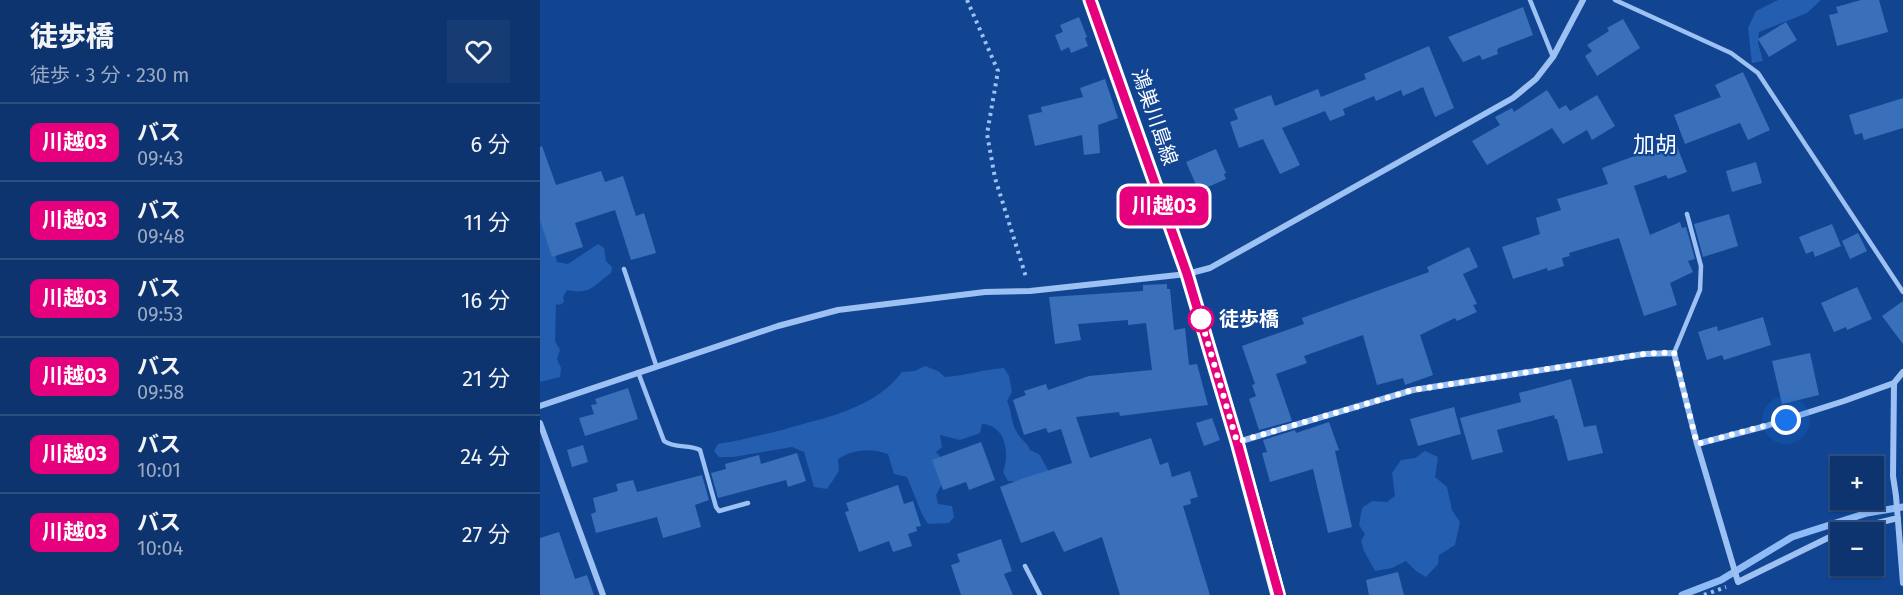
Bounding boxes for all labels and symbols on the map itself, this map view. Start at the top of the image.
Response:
street label: 鴻巣川島線 [1127,66,1183,168]
district label: 加胡 [1633,131,1677,158]
line badge: 川越03 [1122,186,1206,226]
marker: 徒歩橋 [1188,306,1214,332]
place label: 徒歩橋 [1219,307,1279,331]
your location [1771,405,1801,435]

